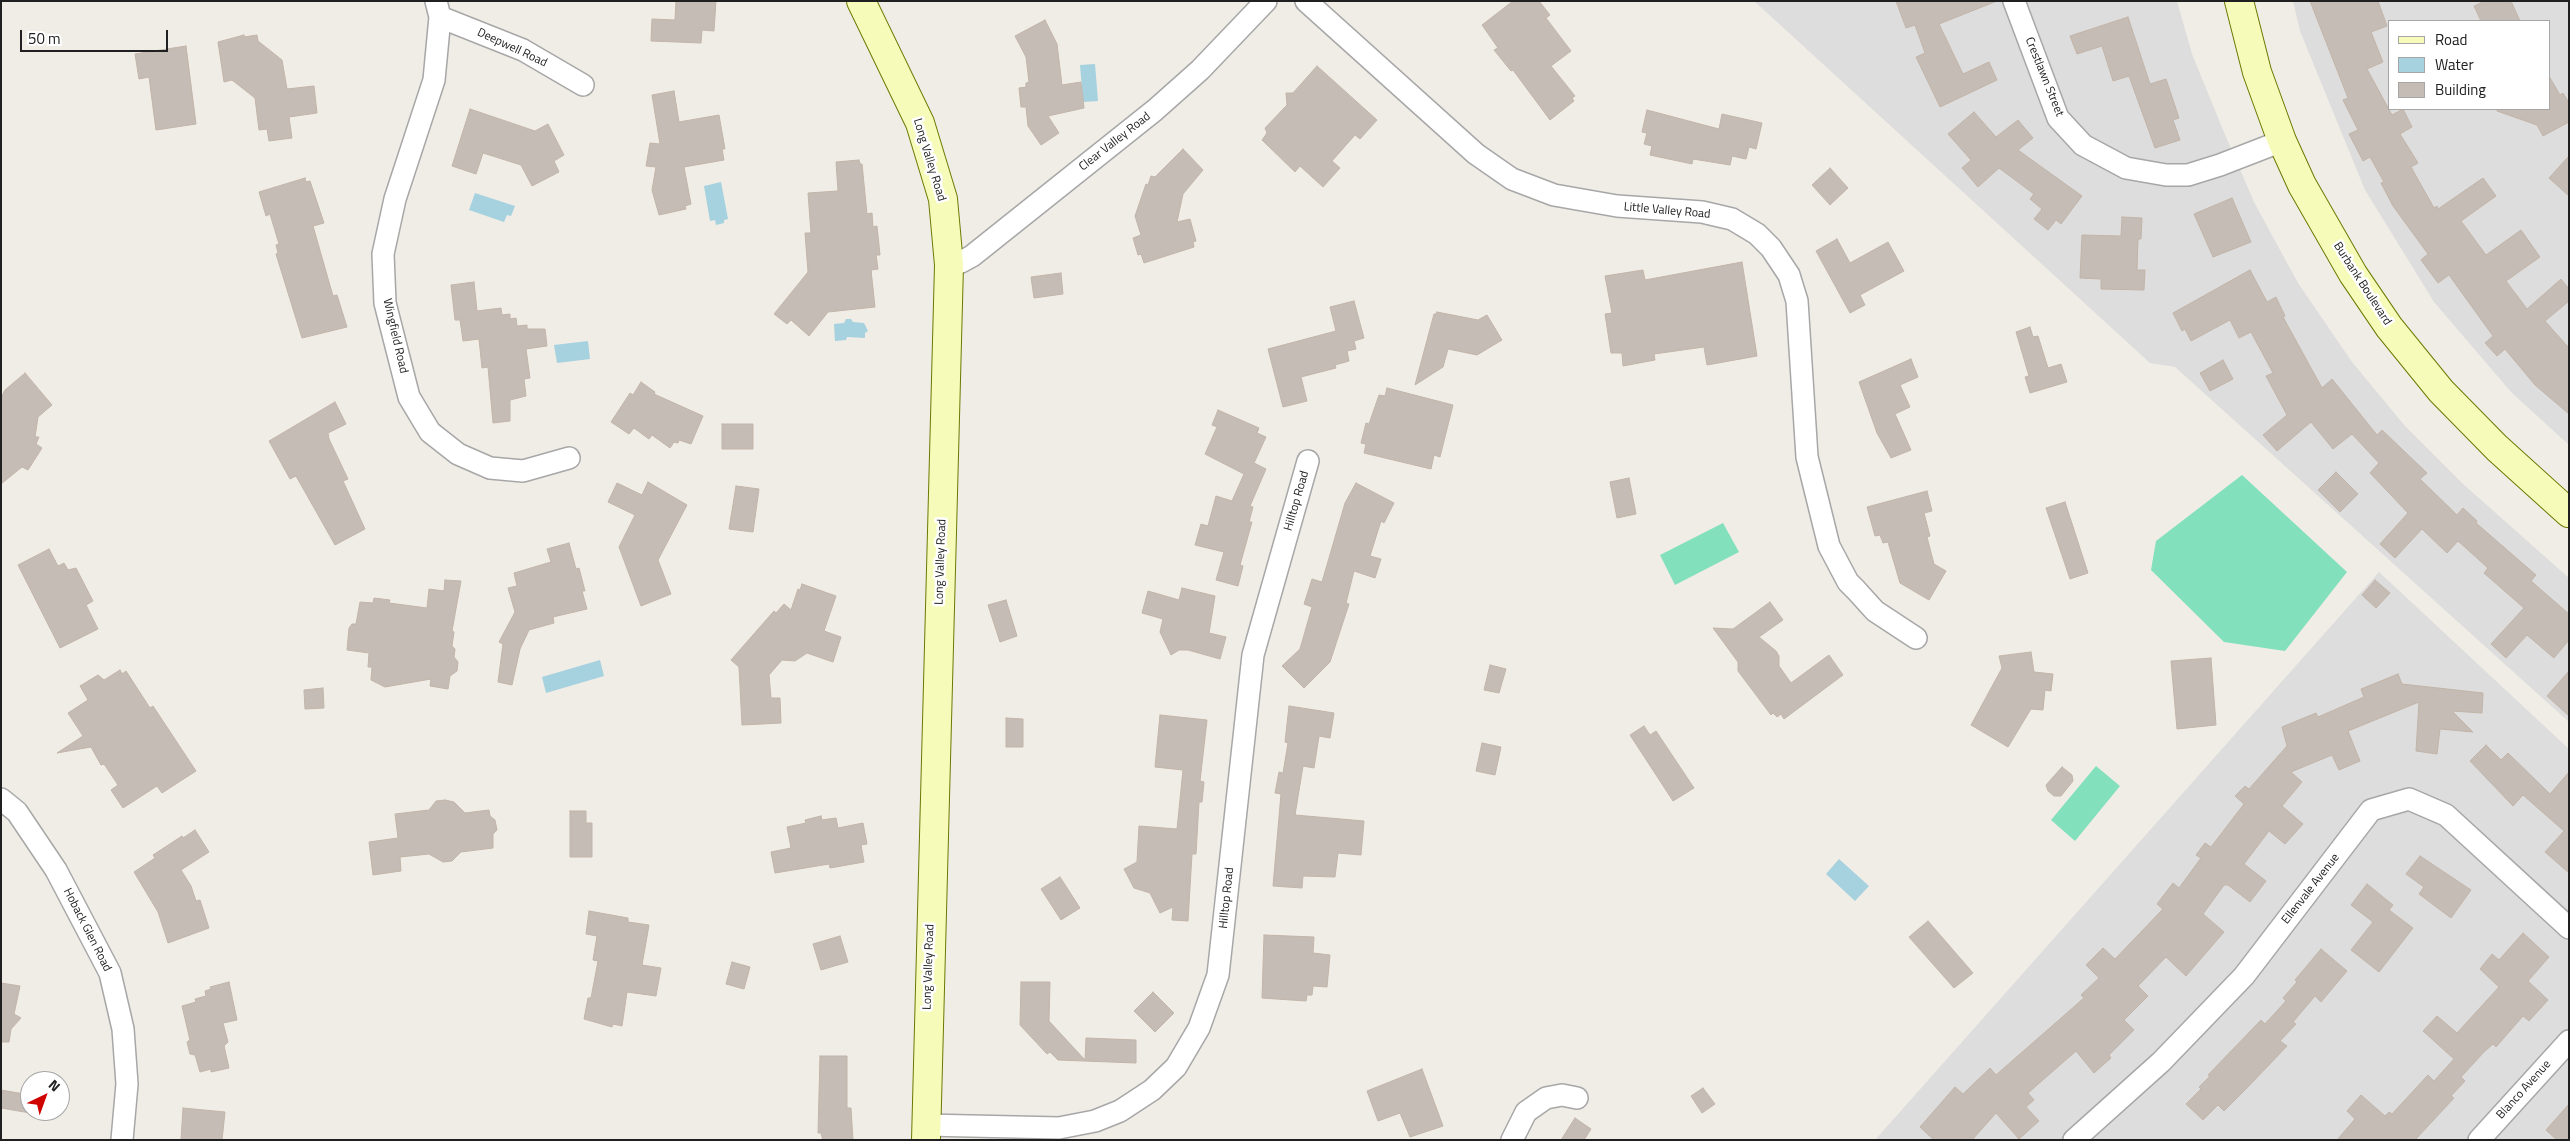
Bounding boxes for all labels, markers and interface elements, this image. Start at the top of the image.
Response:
scale bar [22,20,170,52]
legend [2388,20,2550,110]
street label: Deepwell Road [475,26,549,70]
text: 50 m [28,27,61,50]
text: Road [2435,28,2467,51]
street label: Crestlawn Street [2022,35,2066,119]
text: Water [2435,53,2474,76]
text: Building [2435,78,2486,101]
street label: Clear Valley Road [1076,110,1154,174]
street label: Long Valley Road [910,117,948,203]
street label: Little Valley Road [1623,200,1711,222]
street label: Burbank Boulevard [2330,240,2394,328]
street label: Wingfield Road [379,297,411,375]
street label: Hilltop Road [1282,469,1312,533]
street label: Long Valley Road [932,519,950,605]
street label: Ellenvale Avenue [2279,851,2343,927]
street label: Hilltop Road [1217,867,1237,929]
street label: Hoback Glen Road [60,886,114,974]
street label: Long Valley Road [920,924,938,1010]
street label: Blanco Avenue [2494,1058,2554,1122]
north arrow [20,1071,70,1121]
text: N [44,1074,65,1096]

